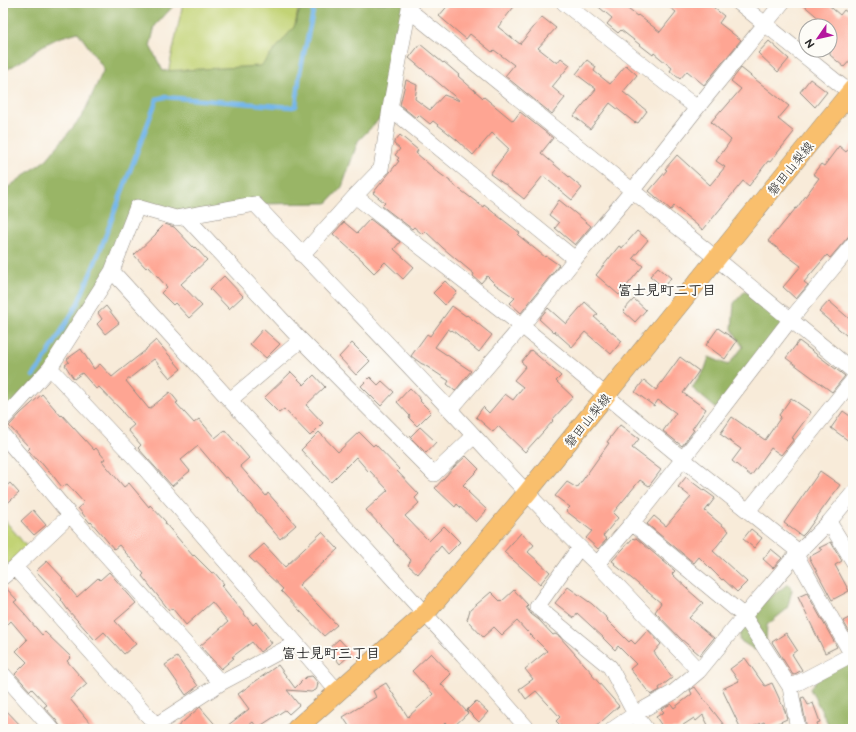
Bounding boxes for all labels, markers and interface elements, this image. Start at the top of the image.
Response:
north arrow [798,18,838,58]
text: N [802,36,818,50]
street label: 磐田山梨線 [764,138,818,199]
district label: 富士見町二丁目 [618,282,716,299]
street label: 磐田山梨線 [561,390,615,451]
district label: 富士見町三丁目 [282,645,380,662]

